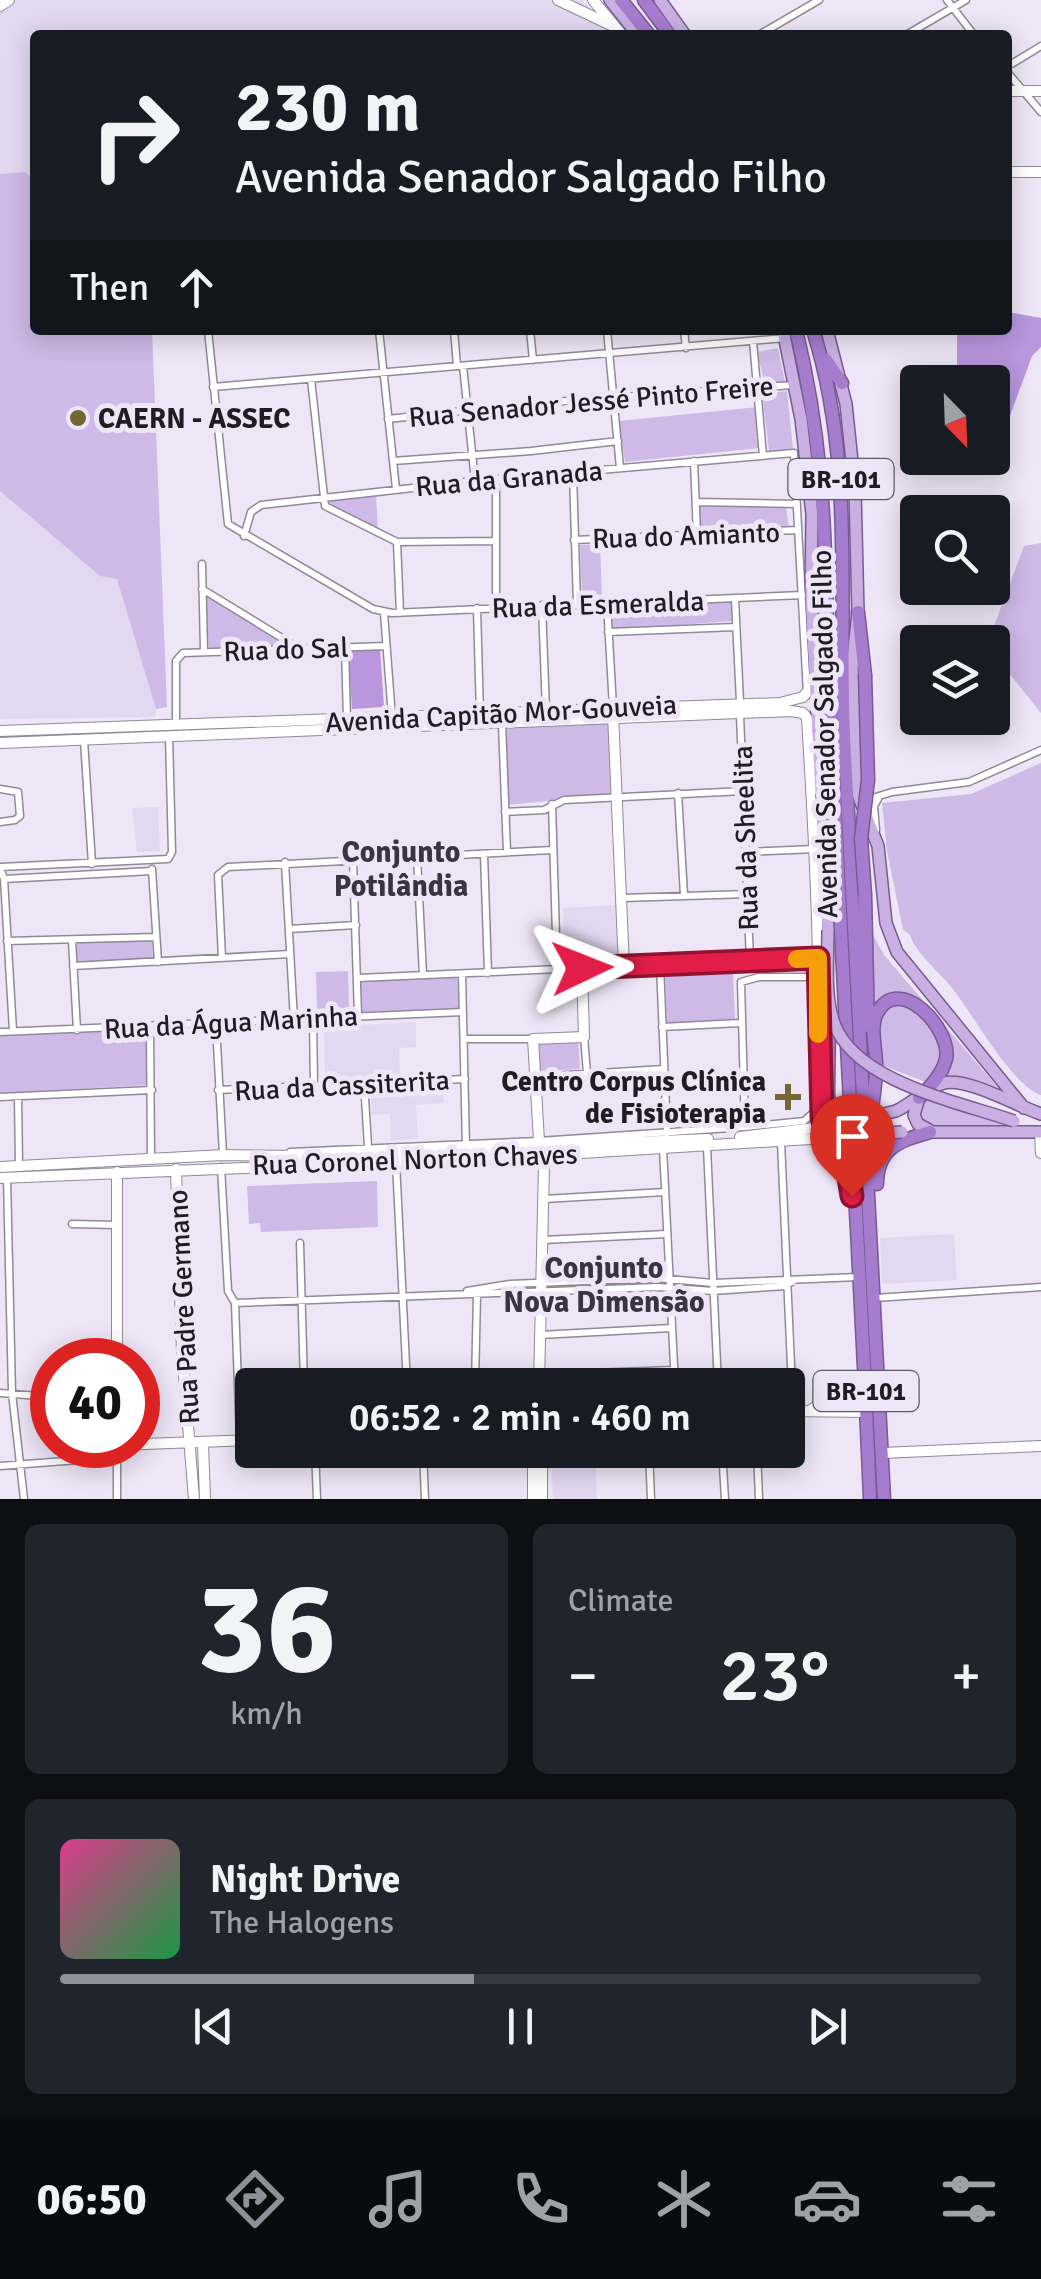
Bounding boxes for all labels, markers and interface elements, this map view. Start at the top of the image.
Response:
text: 230 m [235,64,420,150]
icon: right [70,70,200,200]
text: Avenida Senador Salgado Filho [235,150,827,205]
icon: ahead [169,260,224,315]
text: Then [70,264,149,311]
north arrow [900,365,1010,475]
map controls [900,365,1010,735]
street label: Rua Senador Jessé Pinto Freire [407,369,775,435]
place label: CAERN - ASSEC [98,402,290,436]
marker: CAERN - ASSEC [67,407,89,429]
street label: Rua da Granada [414,454,604,504]
road number: BR-101 [788,459,894,499]
button: search [900,495,1010,605]
street label: Rua do Amianto [591,516,781,556]
street label: Avenida Senador Salgado Filho [805,550,845,918]
street label: Rua da Esmeralda [491,584,705,626]
button: layers [900,625,1010,735]
street label: Rua do Sal [223,631,349,669]
street label: Avenida Capitão Mor-Gouveia [324,688,678,740]
street label: Rua da Sheelita [726,745,766,931]
district label: Conjunto Potilândia [334,834,468,905]
position arrow [530,916,634,1020]
street label: Rua da Água Marinha [103,999,359,1047]
street label: Rua da Cassiterita [233,1063,451,1109]
place label: Centro Corpus Clínica de Fisioterapia [501,1065,766,1131]
marker: Centro Corpus Clínica de Fisioterapia [775,1084,801,1110]
pin [810,1094,895,1197]
icon: arrive [825,1109,880,1164]
street label: Rua Coronel Norton Chaves [252,1137,578,1183]
street label: Rua Padre Germano [161,1189,207,1425]
district label: Conjunto Nova Dimensão [503,1250,705,1321]
speed limit sign: 40 [30,1338,160,1468]
road number: BR-101 [814,1371,918,1411]
text: 06:52 · 2 min · 460 m [349,1394,691,1441]
text: 36 [196,1549,337,1709]
text: Climate [568,1581,674,1620]
text: 23° [720,1629,829,1722]
text: − [568,1642,598,1710]
text: + [951,1642,981,1710]
text: km/h [230,1694,303,1733]
text: Night Drive [210,1856,400,1903]
text: The Halogens [210,1903,394,1942]
icon: previous [186,1999,241,2054]
icon: pause [493,1999,548,2054]
icon: next [800,1999,855,2054]
icon: directions [220,2164,290,2234]
icon: music [363,2164,433,2234]
icon: phone [506,2164,576,2234]
icon: climate [649,2164,719,2234]
icon: car [792,2164,862,2234]
icon: filters [934,2164,1004,2234]
text: 06:50 [36,2172,147,2227]

